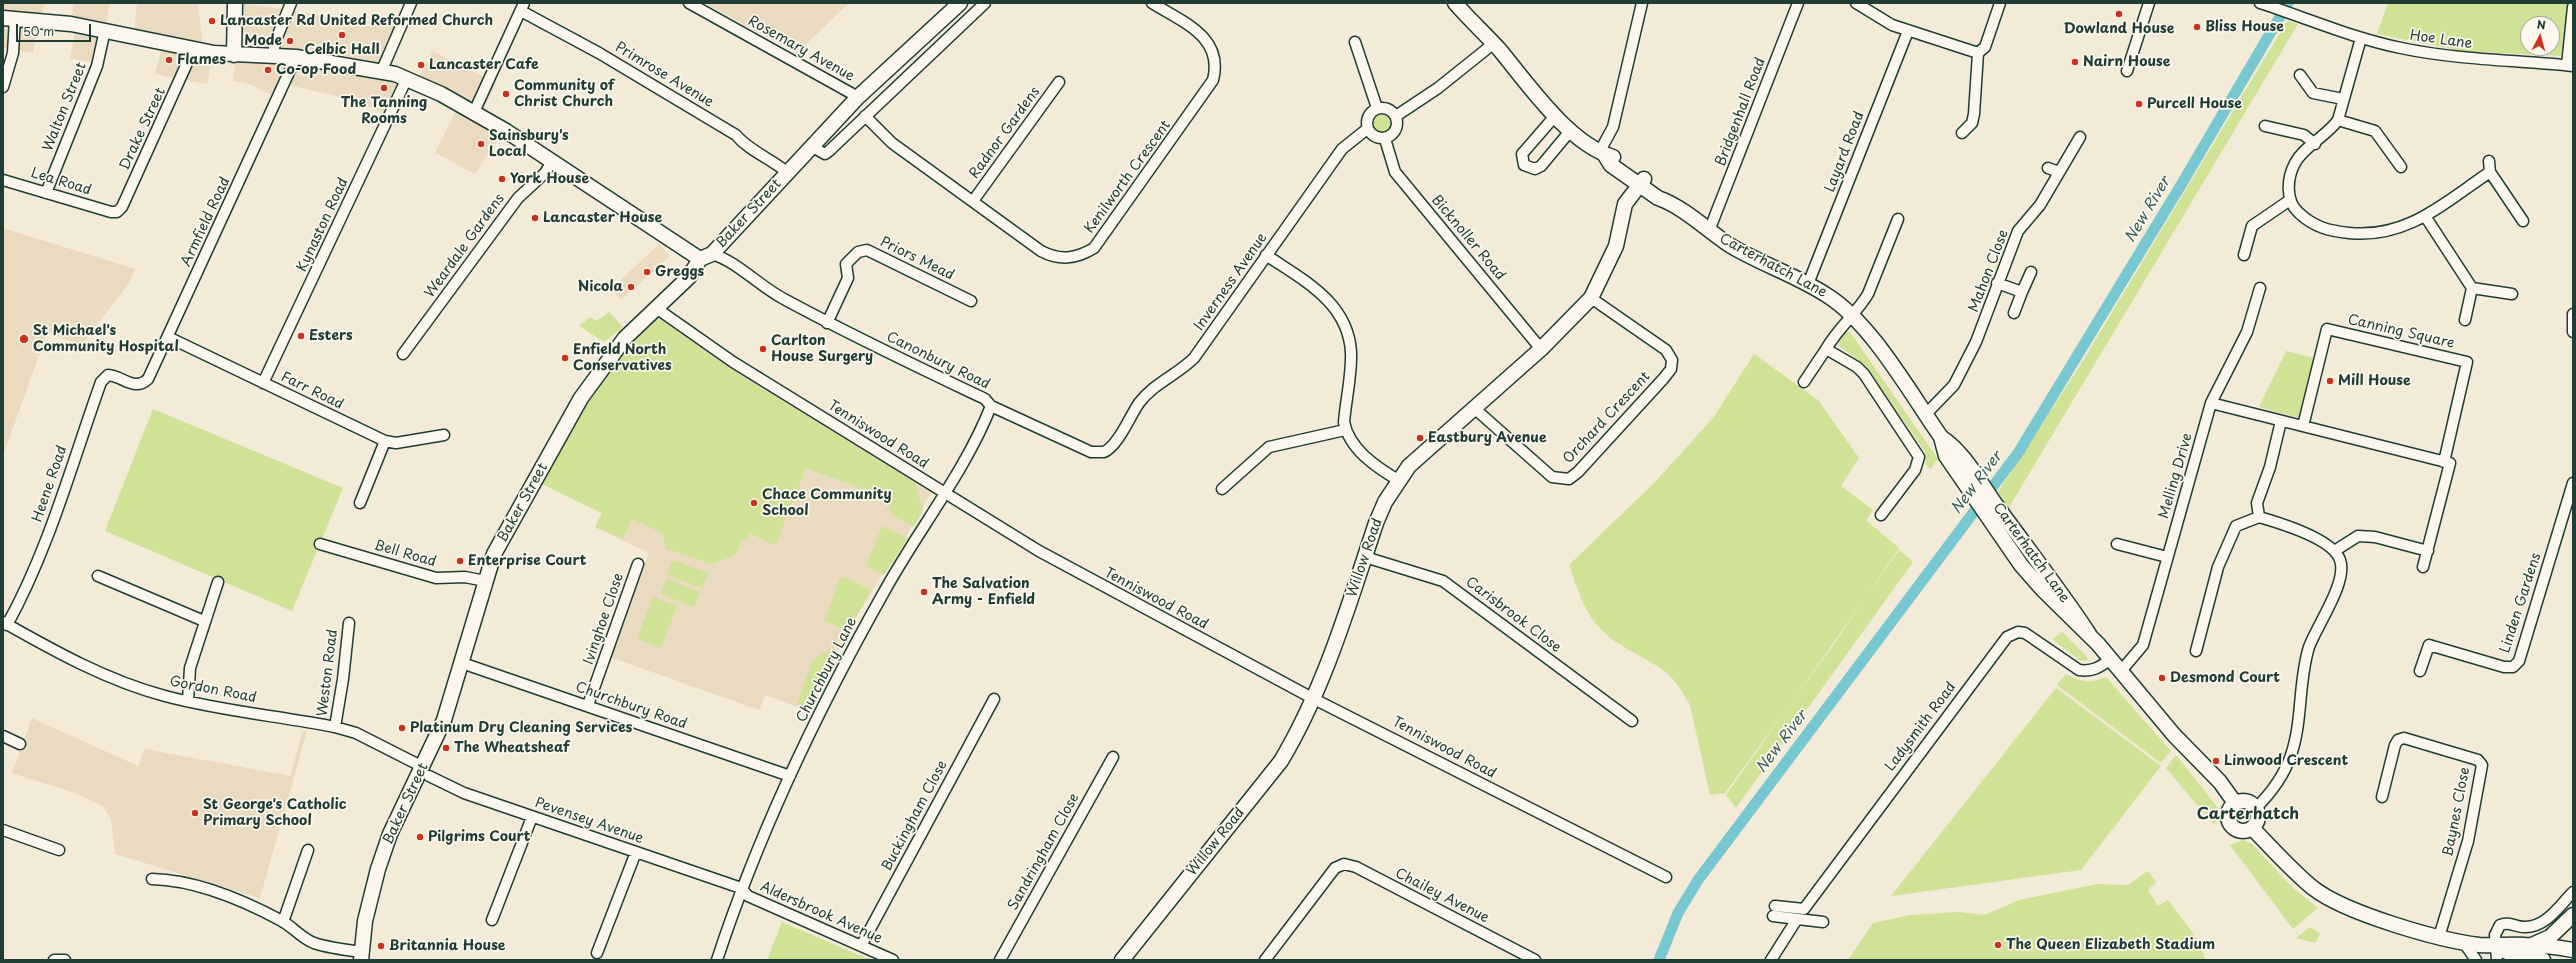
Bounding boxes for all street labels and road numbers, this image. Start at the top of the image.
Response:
street label: Rosemary Avenue [745,13,857,85]
street label: Hoe Lane [2409,27,2473,53]
street label: Primrose Avenue [612,39,716,111]
street label: Bridgenhall Road [1713,55,1769,169]
street label: Walton Street [40,60,90,154]
street label: Radnor Gardens [966,84,1044,182]
street label: Drake Street [117,85,169,173]
street label: Layard Road [1822,109,1868,195]
street label: Kenilworth Crescent [1081,117,1175,237]
street label: Lea Road [29,165,93,199]
street label: Armfield Road [178,175,234,269]
street label: Kynaston Road [294,175,352,275]
street label: Baker Street [713,176,785,252]
street label: Weardale Gardens [422,191,508,301]
street label: Bicknoller Road [1428,192,1508,284]
street label: Mahon Close [1966,227,2012,315]
street label: Inverness Avenue [1191,230,1271,334]
street label: Carterhatch Lane [1716,231,1830,301]
street label: Priors Mead [877,234,957,284]
street label: Canning Square [2346,312,2456,352]
street label: Canonbury Road [884,329,992,393]
street label: Farr Road [278,369,346,413]
street label: Orchard Crescent [1560,369,1654,467]
street label: Tenniswood Road [825,397,931,473]
street label: Melling Drive [2156,431,2196,521]
street label: Heene Road [29,444,71,524]
street label: Baker Street [494,460,552,546]
street label: Carterhatch Lane [1989,500,2073,606]
street label: Willow Road [1344,516,1386,600]
street label: Bell Road [372,537,438,571]
street label: Linden Gardens [2497,551,2545,655]
street label: Tenniswood Road [1101,565,1211,633]
street label: Ivinghoe Close [580,571,628,667]
street label: Carisbrook Close [1462,574,1564,656]
street label: Churchbury Lane [793,615,861,725]
street label: Weston Road [314,628,342,718]
street label: Gordon Road [168,673,258,707]
street label: Churchbury Road [573,679,689,733]
street label: Ladysmith Road [1882,679,1960,775]
street label: Tenniswood Road [1389,714,1499,782]
street label: Buckingham Close [879,758,951,874]
street label: Baker Street [380,761,432,847]
street label: Baynes Close [2440,766,2474,858]
street label: Sandringham Close [1005,790,1083,914]
street label: Pevensey Avenue [533,795,645,847]
street label: Willow Road [1183,805,1249,879]
street label: Chailey Avenue [1392,865,1492,927]
street label: Aldersbrook Avenue [757,878,885,948]

